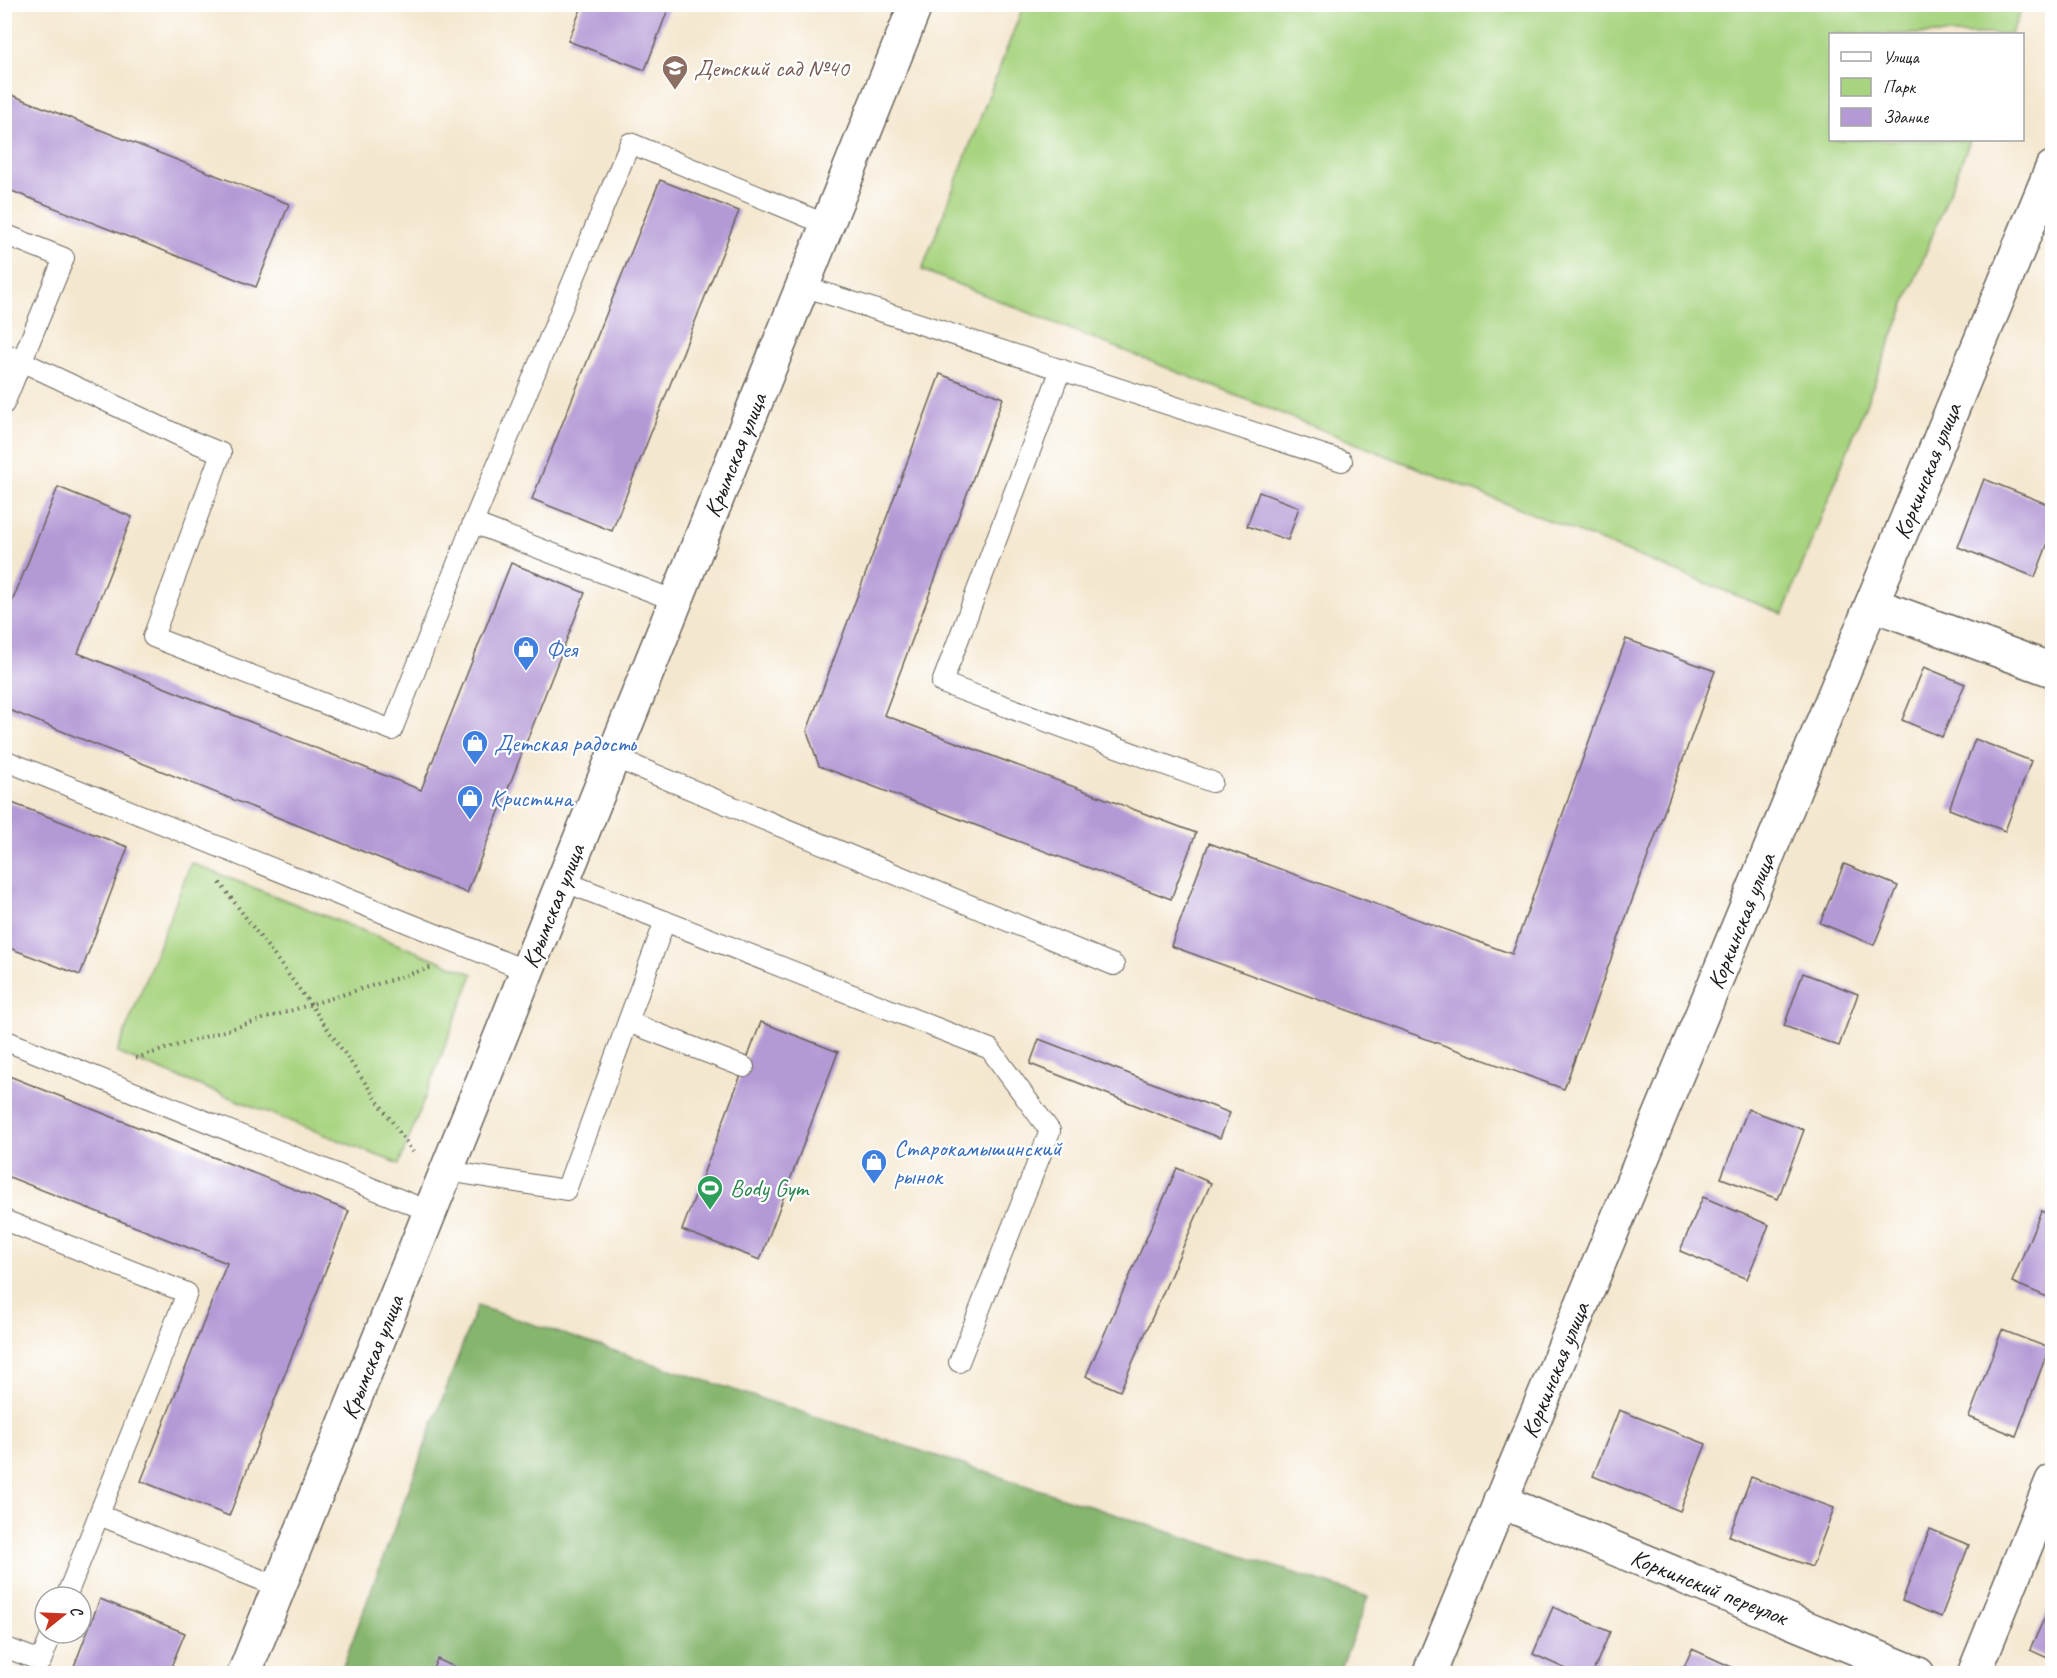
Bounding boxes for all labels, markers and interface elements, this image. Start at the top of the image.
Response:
legend [1829,33,2024,141]
text: Улица [1883,46,1920,68]
school or university icon: Детский сад №40 [660,53,690,91]
place label: Детский сад №40 [694,53,851,83]
text: Парк [1883,76,1917,98]
text: Здание [1883,106,1929,128]
street label: Крымская улица [697,387,774,521]
street label: Коркинская улица [1886,397,1968,543]
shop icon: Фея [511,634,541,672]
place label: Фея [546,634,578,664]
shop icon: Детская радость [460,728,490,766]
place label: Детская радость [494,728,637,758]
shop icon: Кристина [455,783,485,821]
place label: Кристина [490,783,574,813]
street label: Крымская улица [515,838,592,972]
street label: Коркинская улица [1700,847,1782,993]
place label: Старокамышинский рынок [894,1133,1063,1191]
shop icon: Старокамышинский рынок [859,1147,889,1185]
sports icon: Body Gym [695,1173,725,1211]
place label: Body Gym [730,1173,811,1203]
street label: Крымская улица [334,1289,411,1423]
street label: Коркинская улица [1514,1296,1596,1442]
street label: Коркинский переулок [1627,1542,1793,1633]
north arrow [33,1585,93,1645]
text: С [66,1604,88,1620]

